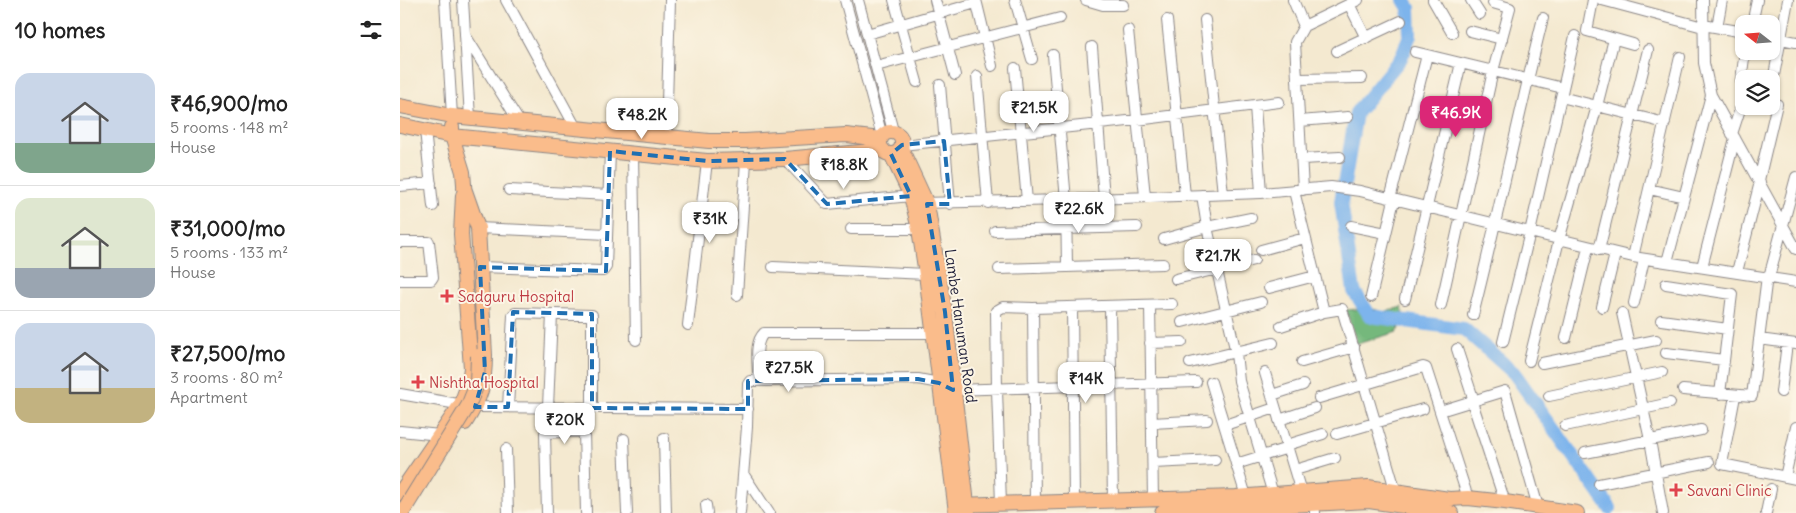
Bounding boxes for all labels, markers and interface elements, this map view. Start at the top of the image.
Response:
north arrow [1735,15,1780,60]
map controls [1735,15,1780,115]
icon: filters [357,16,385,44]
text: 10 homes [15,17,105,44]
button: layers [1735,70,1780,115]
text: ₹46,900/mo [170,90,288,117]
pin: ₹21.5K [993,90,1075,133]
icon: home [55,93,115,153]
pin: ₹46.9K [1415,96,1497,138]
text: ₹21.5K [1011,97,1057,117]
pin: ₹48.2K [601,98,683,140]
text: ₹46.9K [1431,102,1481,122]
text: ₹48.2K [617,104,667,124]
text: 5 rooms · 148 m² [170,117,289,137]
text: House [170,137,216,157]
pin: ₹18.8K [803,148,885,190]
text: ₹18.8K [820,154,868,174]
pin: ₹22.6K [1038,192,1120,234]
text: ₹22.6K [1054,198,1104,218]
pin: ₹31K [680,202,740,244]
text: ₹31K [693,208,727,228]
text: ₹31,000/mo [170,215,285,242]
icon: home [55,218,115,278]
pin: ₹21.7K [1177,238,1259,281]
text: 5 rooms · 133 m² [170,242,288,262]
text: ₹21.7K [1195,245,1241,265]
street label: Lambe Hanuman Road [941,248,981,405]
text: House [170,262,216,282]
place label: Sadguru Hospital [458,287,574,306]
marker: Sadguru Hospital [440,289,454,303]
text: ₹27,500/mo [170,340,285,367]
icon: home [55,343,115,403]
pin: ₹27.5K [748,350,830,393]
text: ₹27.5K [765,357,813,377]
pin: ₹14K [1056,362,1116,404]
text: 3 rooms · 80 m² [170,367,283,387]
text: ₹14K [1069,368,1103,388]
place label: Nishtha Hospital [429,373,539,392]
marker: Nishtha Hospital [411,375,425,389]
text: Apartment [170,387,248,407]
pin: ₹20K [535,402,595,445]
text: ₹20K [546,409,584,429]
place label: Savani Clinic [1687,481,1772,500]
marker: Savani Clinic [1669,483,1683,497]

